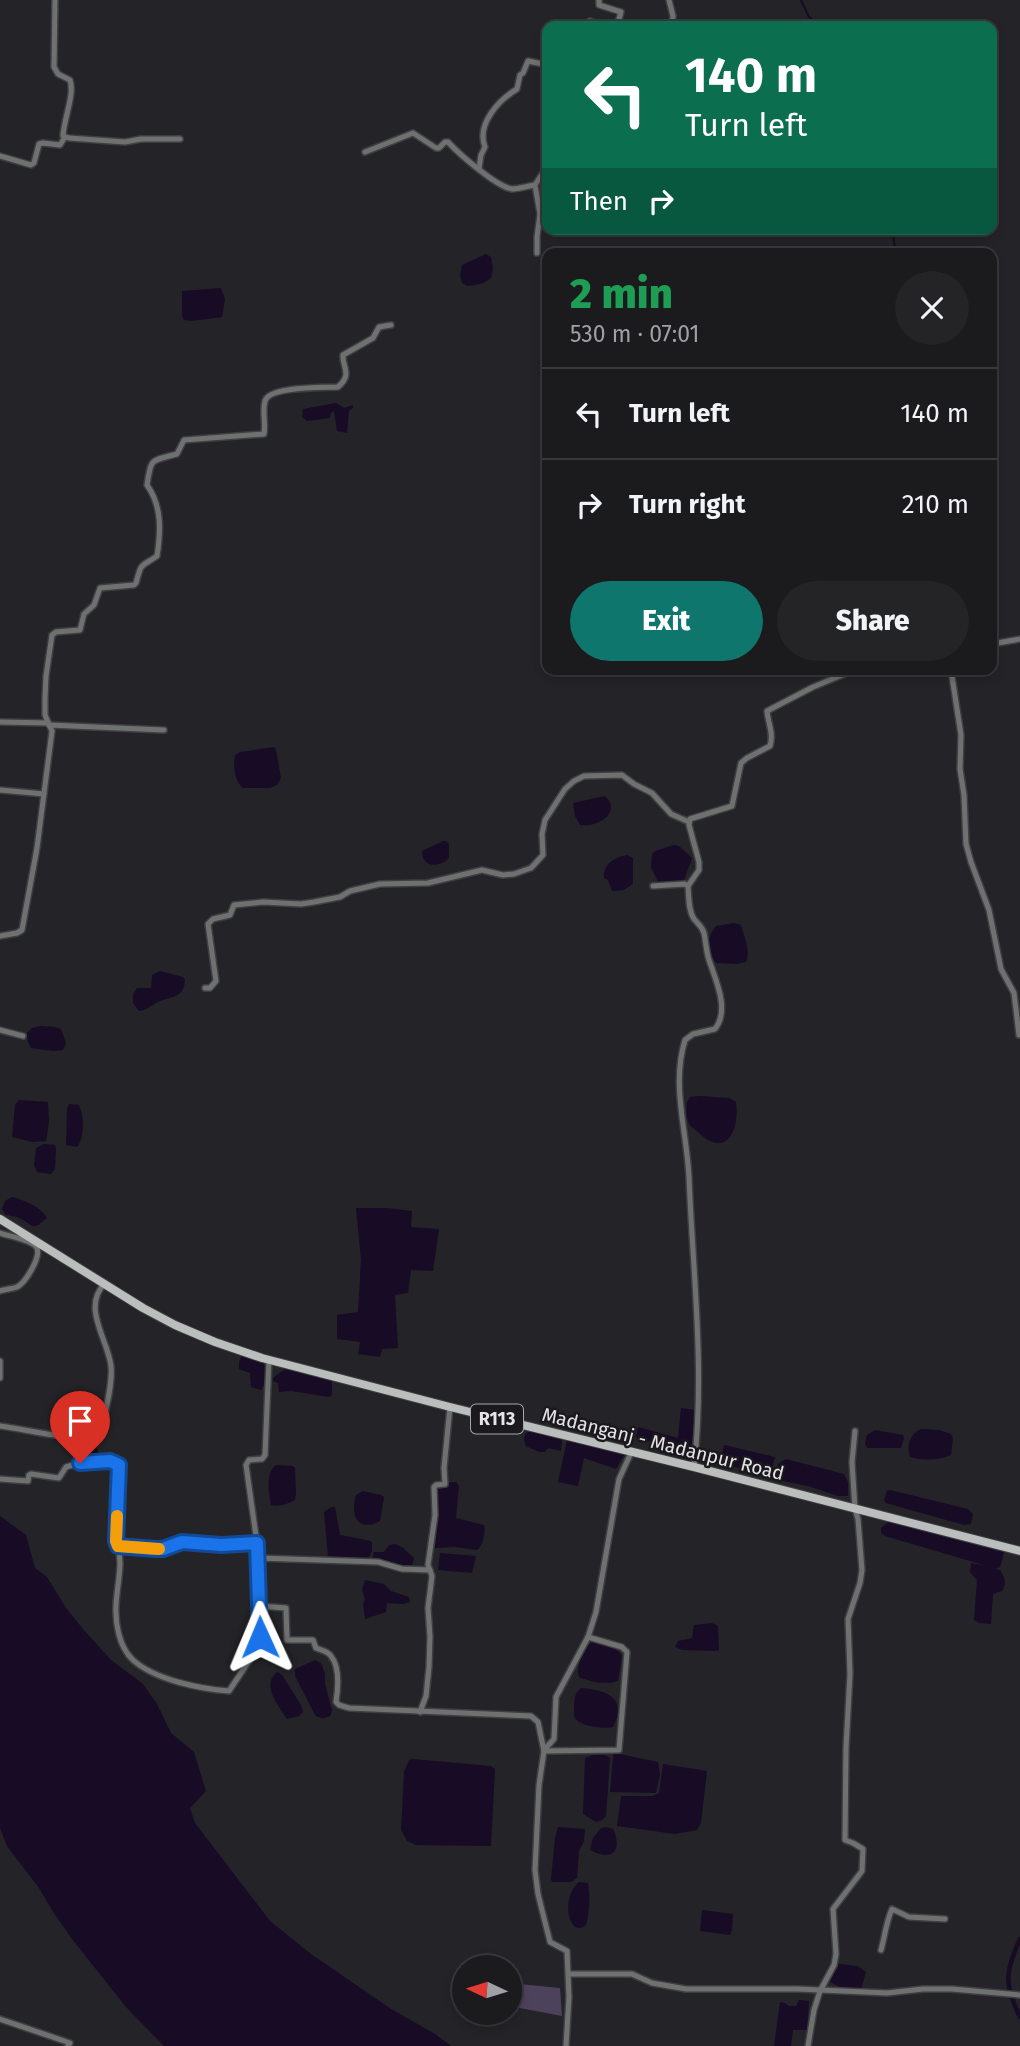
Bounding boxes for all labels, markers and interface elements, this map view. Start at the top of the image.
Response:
text: 140 m [685,46,817,105]
icon: left [570,49,661,140]
text: Turn left [685,106,807,144]
icon: right [642,182,680,220]
text: Then [570,186,628,217]
text: 2 min [570,269,673,319]
button: close [895,271,969,345]
text: 530 m · 07:01 [570,320,700,348]
icon: left [570,395,608,433]
text: Turn left [629,398,730,429]
text: 140 m [900,398,969,429]
icon: right [570,486,608,524]
text: Turn right [629,489,746,520]
text: 210 m [902,489,969,520]
button: Exit [570,581,763,661]
button: Share [777,581,969,661]
pin [50,1391,110,1463]
icon: arrive [61,1402,99,1440]
street label: Madanganj - Madanpur Road [540,1403,786,1485]
road number: R113 [471,1404,523,1434]
position arrow [223,1600,297,1674]
north arrow [452,1955,522,2025]
map controls [452,1955,522,2025]

